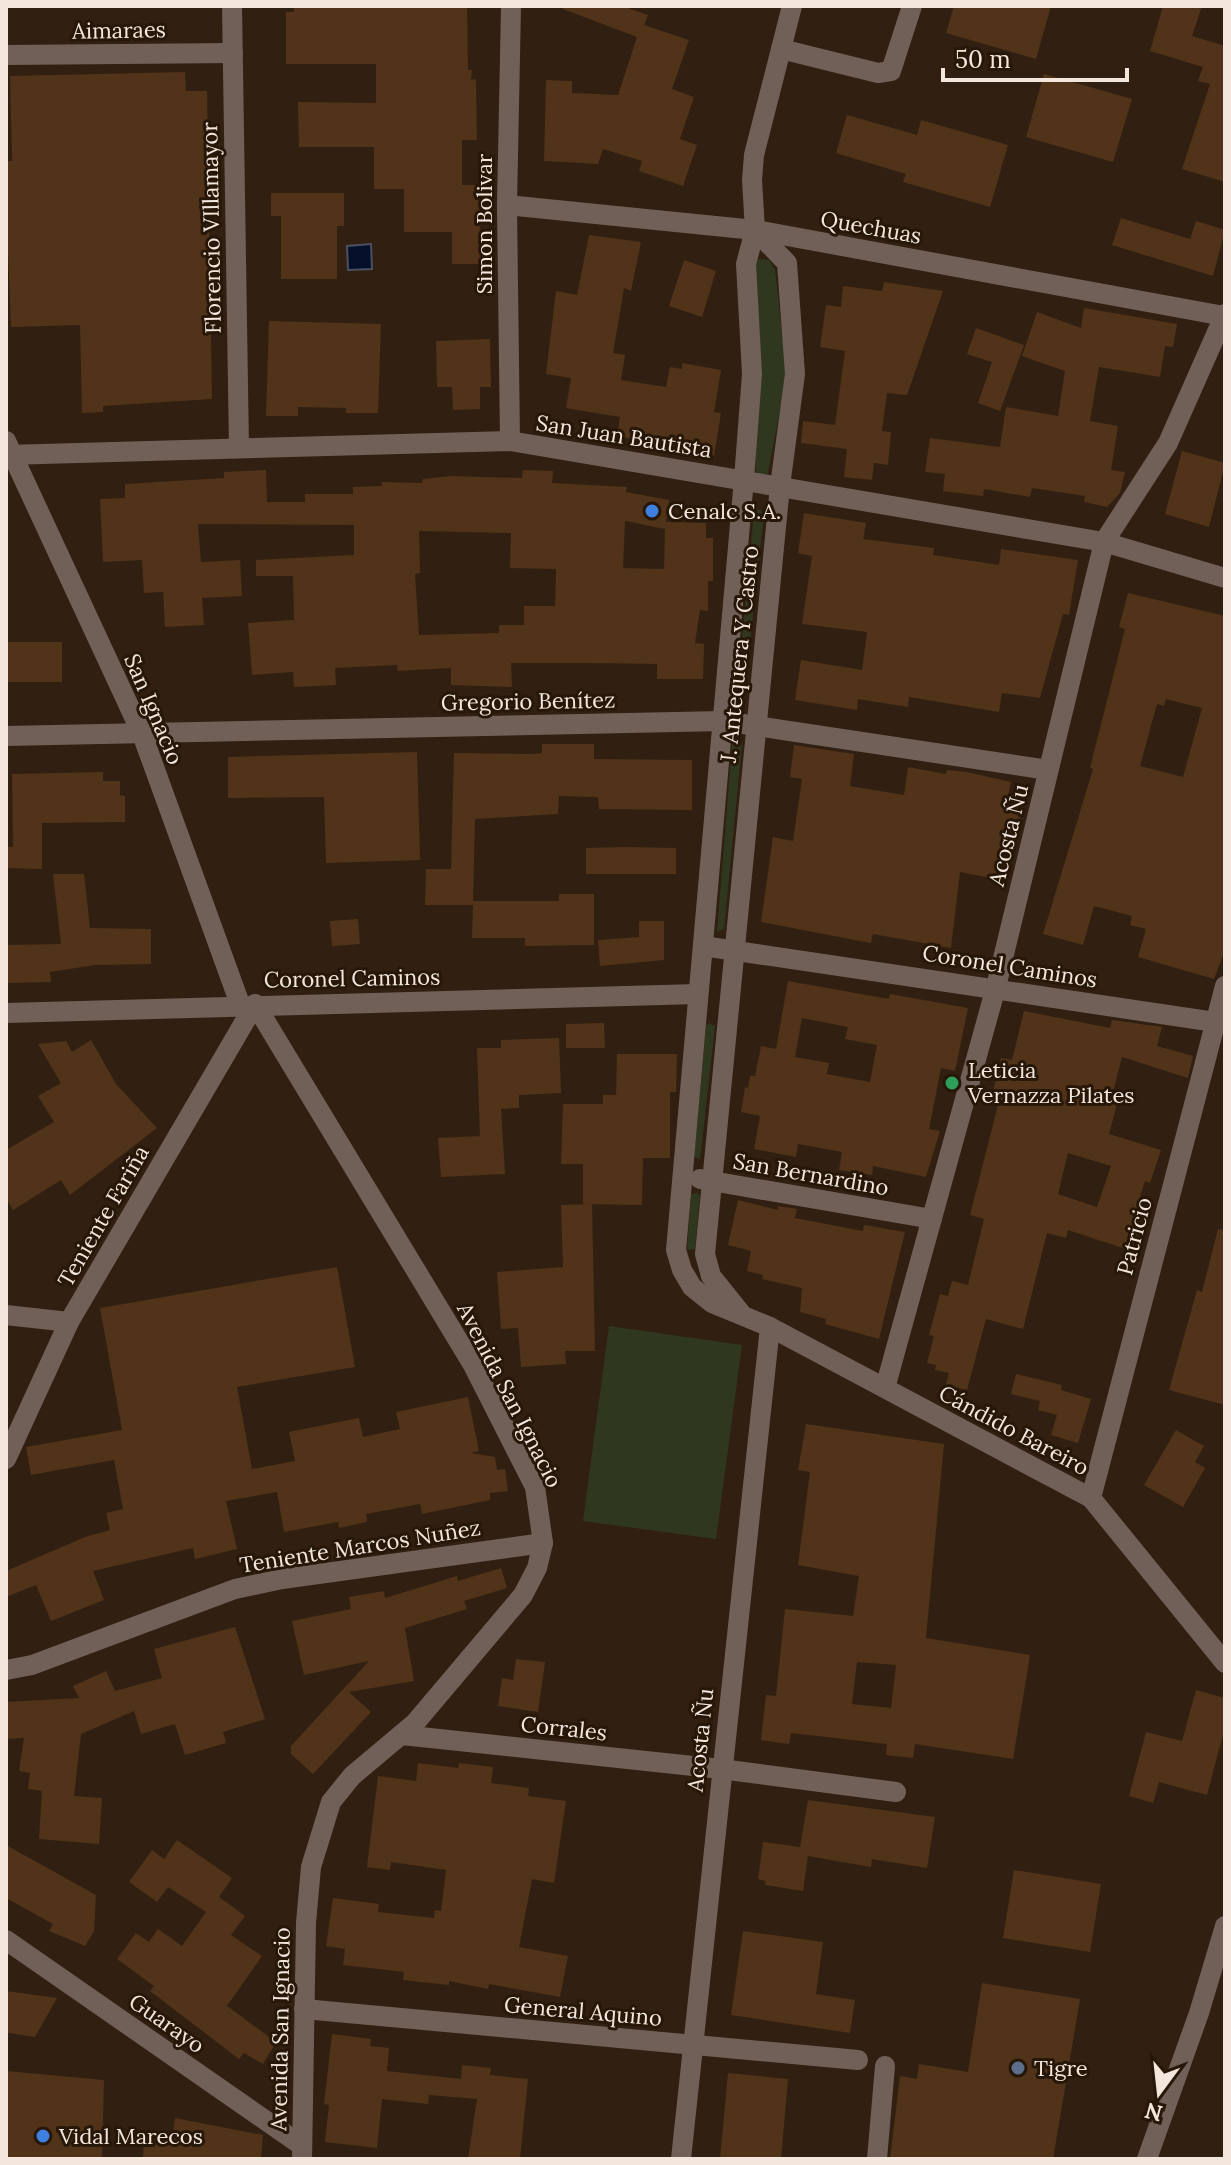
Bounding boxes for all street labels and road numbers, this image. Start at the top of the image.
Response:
street label: Aimaraes [71,15,166,45]
street label: Florencio VIllamayor [195,121,227,334]
street label: Simon Bolivar [470,153,498,294]
street label: Quechuas [818,204,924,250]
street label: San Juan Bautista [534,408,714,464]
street label: J. Antequera Y Castro [714,544,764,765]
street label: San Ignacio [118,649,190,769]
street label: Gregorio Benítez [441,685,615,717]
street label: Acosta Ñu [982,781,1034,890]
street label: Coronel Caminos [921,938,1099,994]
street label: Coronel Caminos [264,962,440,994]
street label: Teniente Fariña [51,1140,155,1292]
street label: San Bernardino [731,1147,891,1201]
street label: Patricio [1110,1194,1158,1278]
street label: Avenida San Ignacio [451,1297,569,1492]
street label: Cándido Bareiro [934,1379,1094,1481]
street label: Teniente Marcos Nuñez [238,1513,482,1579]
street label: Acosta Ñu [681,1687,719,1794]
street label: Corrales [519,1710,609,1746]
street label: Avenida San Ignacio [264,1927,296,2132]
street label: Guarayo [124,1987,210,2059]
street label: General Aquino [503,1990,663,2032]

